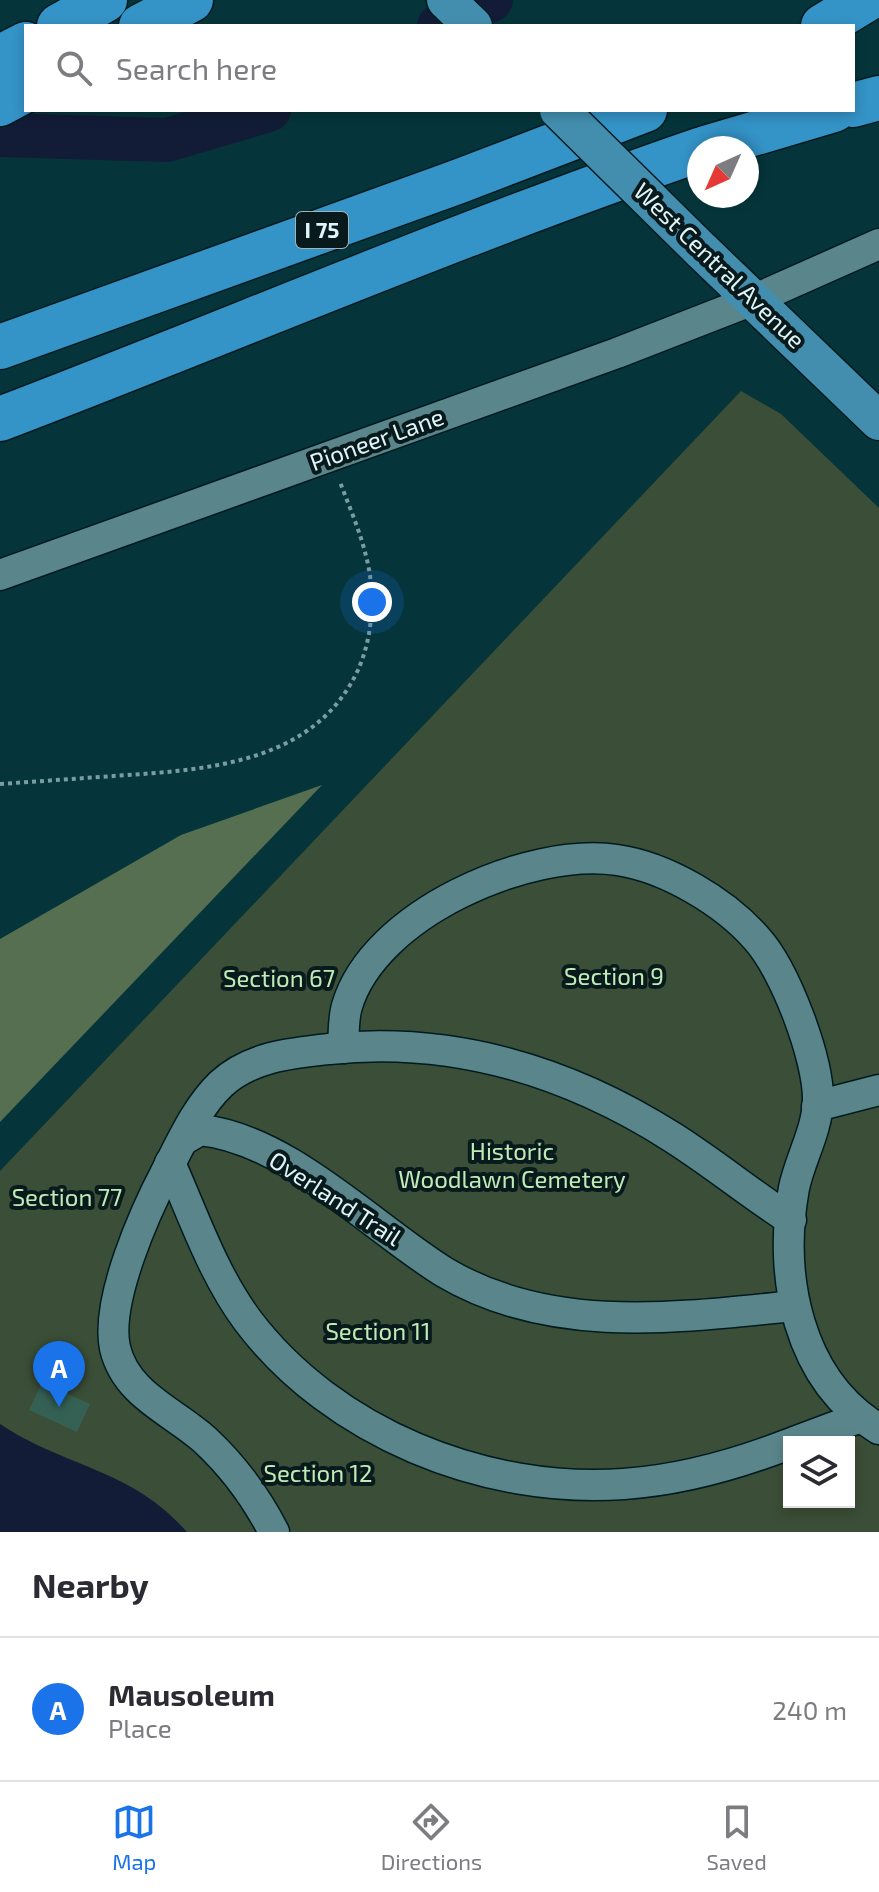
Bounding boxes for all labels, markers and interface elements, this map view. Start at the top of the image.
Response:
search box [24,24,855,112]
icon: search [52,46,96,90]
text: Search here [116,50,277,86]
north arrow [687,136,759,208]
street label: West Central Avenue [629,176,811,354]
road number: I 75 [296,212,348,248]
street label: Pioneer Lane [306,401,447,476]
your location [352,582,392,622]
park label: Section 9 [564,961,664,990]
park label: Section 67 [223,963,335,992]
park label: Historic Woodlawn Cemetery [398,1136,626,1193]
street label: Overland Trail [264,1144,407,1251]
park label: Section 77 [12,1182,122,1211]
park label: Section 11 [325,1316,431,1345]
pin: A [33,1341,85,1407]
map controls [783,1436,855,1508]
button: layers [783,1436,855,1508]
park label: Section 12 [263,1458,373,1487]
text: Nearby [32,1564,149,1605]
text: Mausoleum [108,1676,275,1712]
text: A [50,1694,66,1725]
text: 240 m [772,1694,847,1725]
text: Place [108,1712,172,1743]
tab: Map [112,1800,156,1874]
tab: Directions [381,1800,482,1874]
tab: Saved [706,1800,767,1874]

